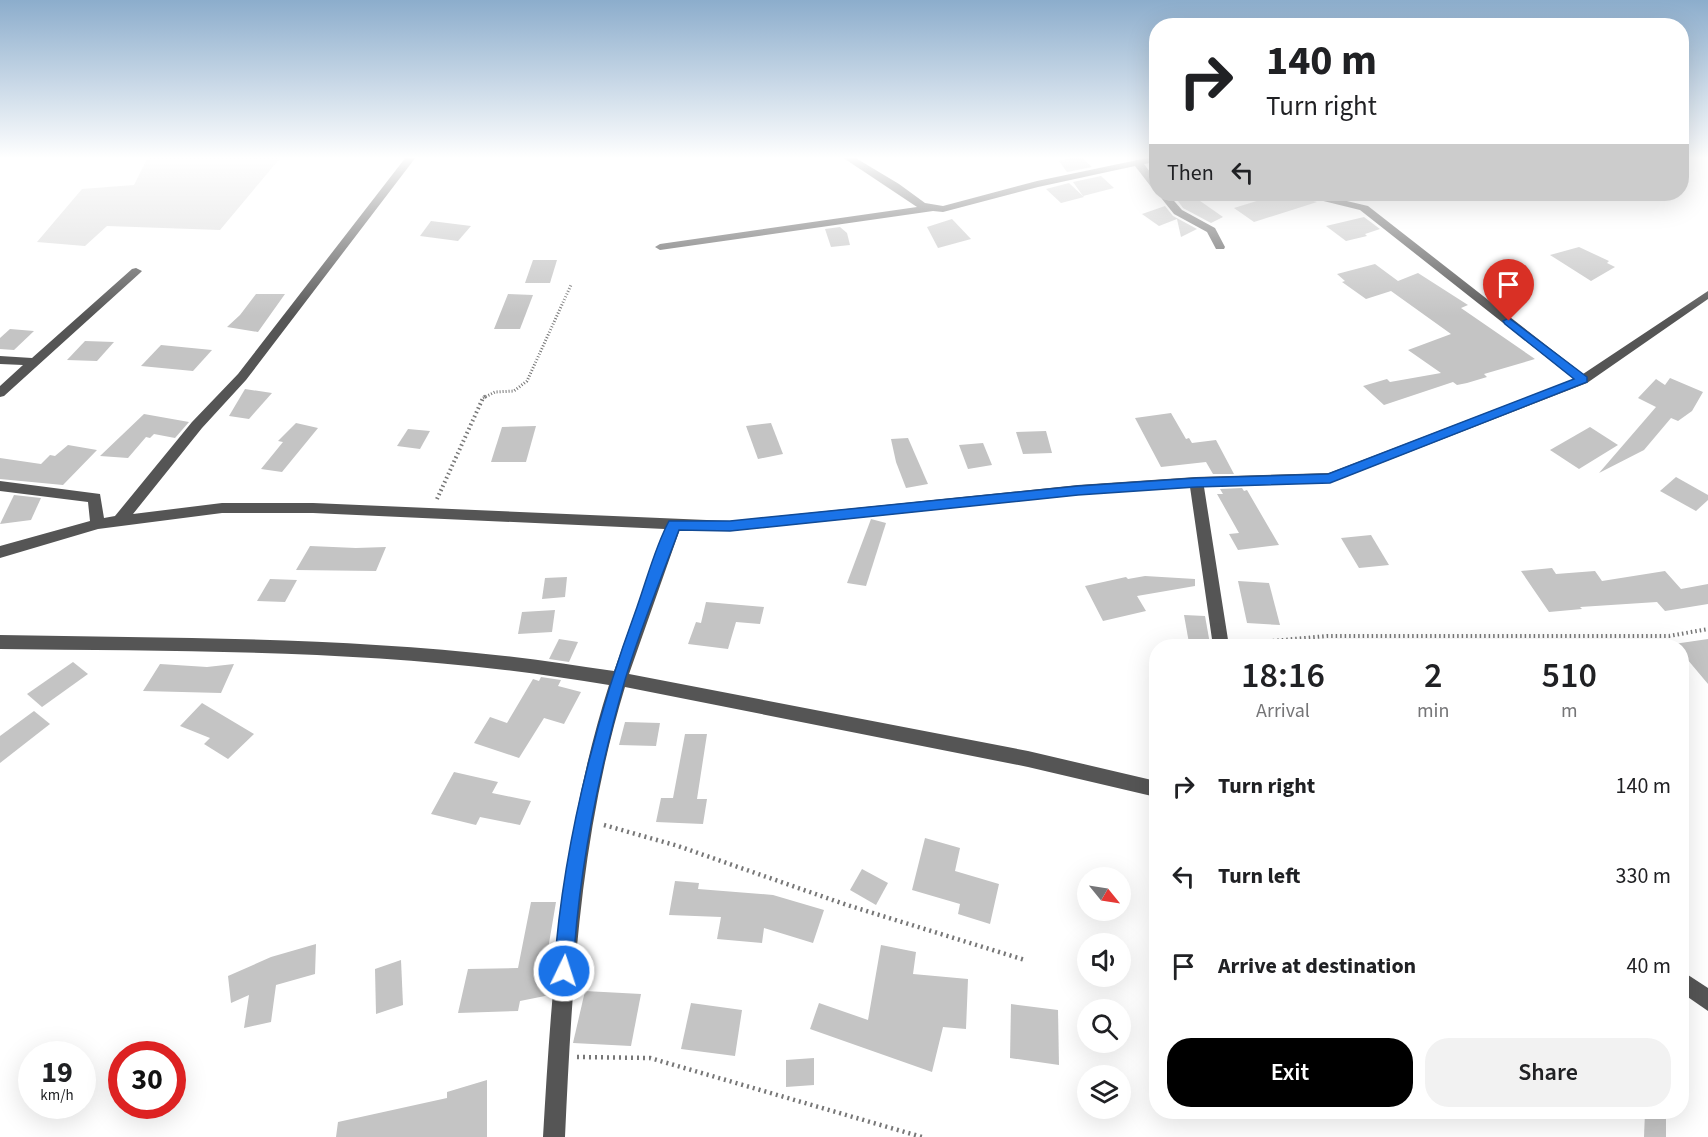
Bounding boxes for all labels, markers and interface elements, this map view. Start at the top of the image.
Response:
text: 140 m [1266,31,1377,91]
icon: right [1167,42,1245,120]
text: Turn right [1266,87,1377,126]
icon: left [1226,156,1259,189]
text: Then [1167,157,1214,189]
pin [1483,259,1534,321]
icon: arrive [1492,268,1525,301]
text: 18:16 [1241,650,1325,701]
text: 2 [1424,650,1442,701]
text: 510 [1541,650,1597,701]
text: Arrival [1256,697,1310,725]
text: min [1417,697,1449,725]
text: m [1561,697,1577,725]
icon: right [1167,770,1200,803]
text: Turn right [1218,770,1315,802]
text: 140 m [1616,770,1671,802]
icon: left [1167,860,1200,893]
text: Turn left [1218,860,1300,892]
text: 330 m [1616,860,1671,892]
north arrow [1077,867,1131,921]
map controls [1077,867,1131,1119]
button: sound [1077,933,1131,987]
position arrow [532,939,596,1003]
icon: arrive [1167,950,1200,983]
text: Arrive at destination [1218,950,1416,982]
text: 40 m [1626,950,1671,982]
button: search [1077,999,1131,1053]
button: Exit [1167,1038,1413,1107]
button: Share [1425,1038,1671,1107]
speed limit sign: 30 [108,1041,186,1119]
text: 19 [41,1051,73,1094]
button: layers [1077,1065,1131,1119]
text: km/h [40,1085,74,1106]

